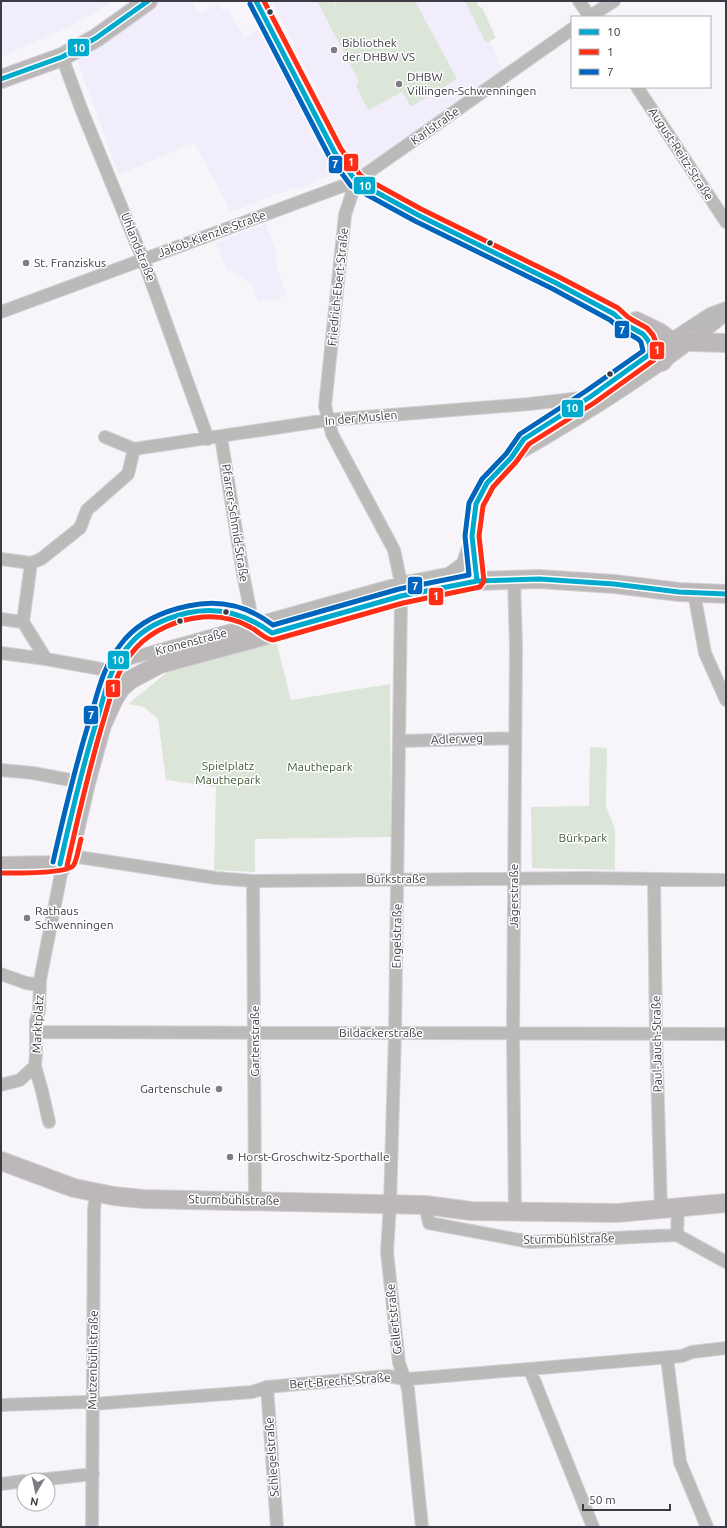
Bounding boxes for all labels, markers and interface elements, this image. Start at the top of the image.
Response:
unlabelled marker [265,7,275,17]
legend [571,16,711,88]
text: 10 [607,25,621,38]
place label: Bibliothek der DHBW VS [342,36,415,63]
line badge: 10 [67,38,90,57]
text: 10 [73,42,85,54]
marker: Bibliothek der DHBW VS [329,45,339,55]
text: 1 [607,45,614,58]
text: 7 [607,65,614,78]
place label: DHBW Villingen-Schwenningen [407,70,536,97]
marker: DHBW Villingen-Schwenningen [394,79,404,89]
street label: Karlstraße [408,104,461,147]
street label: August-Reitz-Straße [647,105,716,202]
line badge: 1 [343,153,359,172]
line badge: 7 [328,155,343,174]
text: 1 [348,156,354,168]
text: 7 [332,158,338,170]
line badge: 10 [353,176,376,195]
text: 10 [359,180,371,192]
street label: Jakob-Kienzle-Straße [156,208,267,259]
street label: Uhlandstraße [119,211,158,283]
street label: Friedrich-Ebert-Straße [325,227,350,347]
unlabelled marker [485,238,495,248]
place label: St. Franziskus [34,256,106,269]
marker: St. Franziskus [21,258,31,268]
line badge: 7 [614,320,630,339]
text: 7 [619,324,625,336]
line badge: 1 [649,341,665,360]
text: 1 [654,344,660,356]
unlabelled marker [605,369,615,379]
line badge: 10 [561,399,584,418]
text: 10 [566,402,578,414]
street label: In der Muslen [324,408,398,427]
street label: Pfarrer-Schmid-Straße [220,463,251,583]
line badge: 7 [407,576,423,595]
text: 7 [412,580,418,592]
line badge: 1 [428,587,444,606]
text: 1 [433,590,439,602]
unlabelled marker [221,607,231,617]
unlabelled marker [175,616,185,626]
street label: Kronenstraße [154,626,228,657]
line badge: 10 [107,650,130,670]
text: 10 [112,654,124,666]
line badge: 1 [105,679,121,698]
text: 1 [110,682,116,694]
line badge: 7 [83,705,99,725]
text: 7 [88,709,94,721]
street label: Adlerweg [431,731,483,746]
park label: Spielplatz Mauthepark [195,759,261,786]
park label: Mauthepark [287,760,353,773]
park label: Bürkpark [559,831,607,844]
street label: Jägerstraße [507,864,520,928]
street label: Bürkstraße [366,872,426,885]
place label: Rathaus Schwenningen [35,904,113,931]
street label: Engelstraße [389,904,404,968]
marker: Rathaus Schwenningen [22,913,32,923]
street label: Marktplatz [29,994,46,1054]
street label: Paul-Jauch-Straße [649,995,664,1093]
street label: Gartenstraße [248,1005,261,1077]
street label: Bildackerstraße [339,1026,423,1039]
place label: Gartenschule [140,1082,211,1095]
marker: Gartenschule [214,1084,224,1094]
place label: Horst-Groschwitz-Sporthalle [238,1150,390,1163]
marker: Horst-Groschwitz-Sporthalle [225,1152,235,1162]
street label: Sturmbühlstraße [188,1192,280,1207]
street label: Sturmbühlstraße [523,1231,615,1246]
street label: Gellertstraße [383,1283,404,1355]
street label: Mutzenbühlstraße [85,1310,100,1410]
street label: Bert-Brecht-Straße [289,1370,391,1391]
street label: Schlegelstraße [262,1417,281,1497]
north arrow [16,1472,56,1512]
scale bar [583,1486,670,1512]
text: 50 m [589,1493,616,1506]
text: N [29,1495,39,1508]

